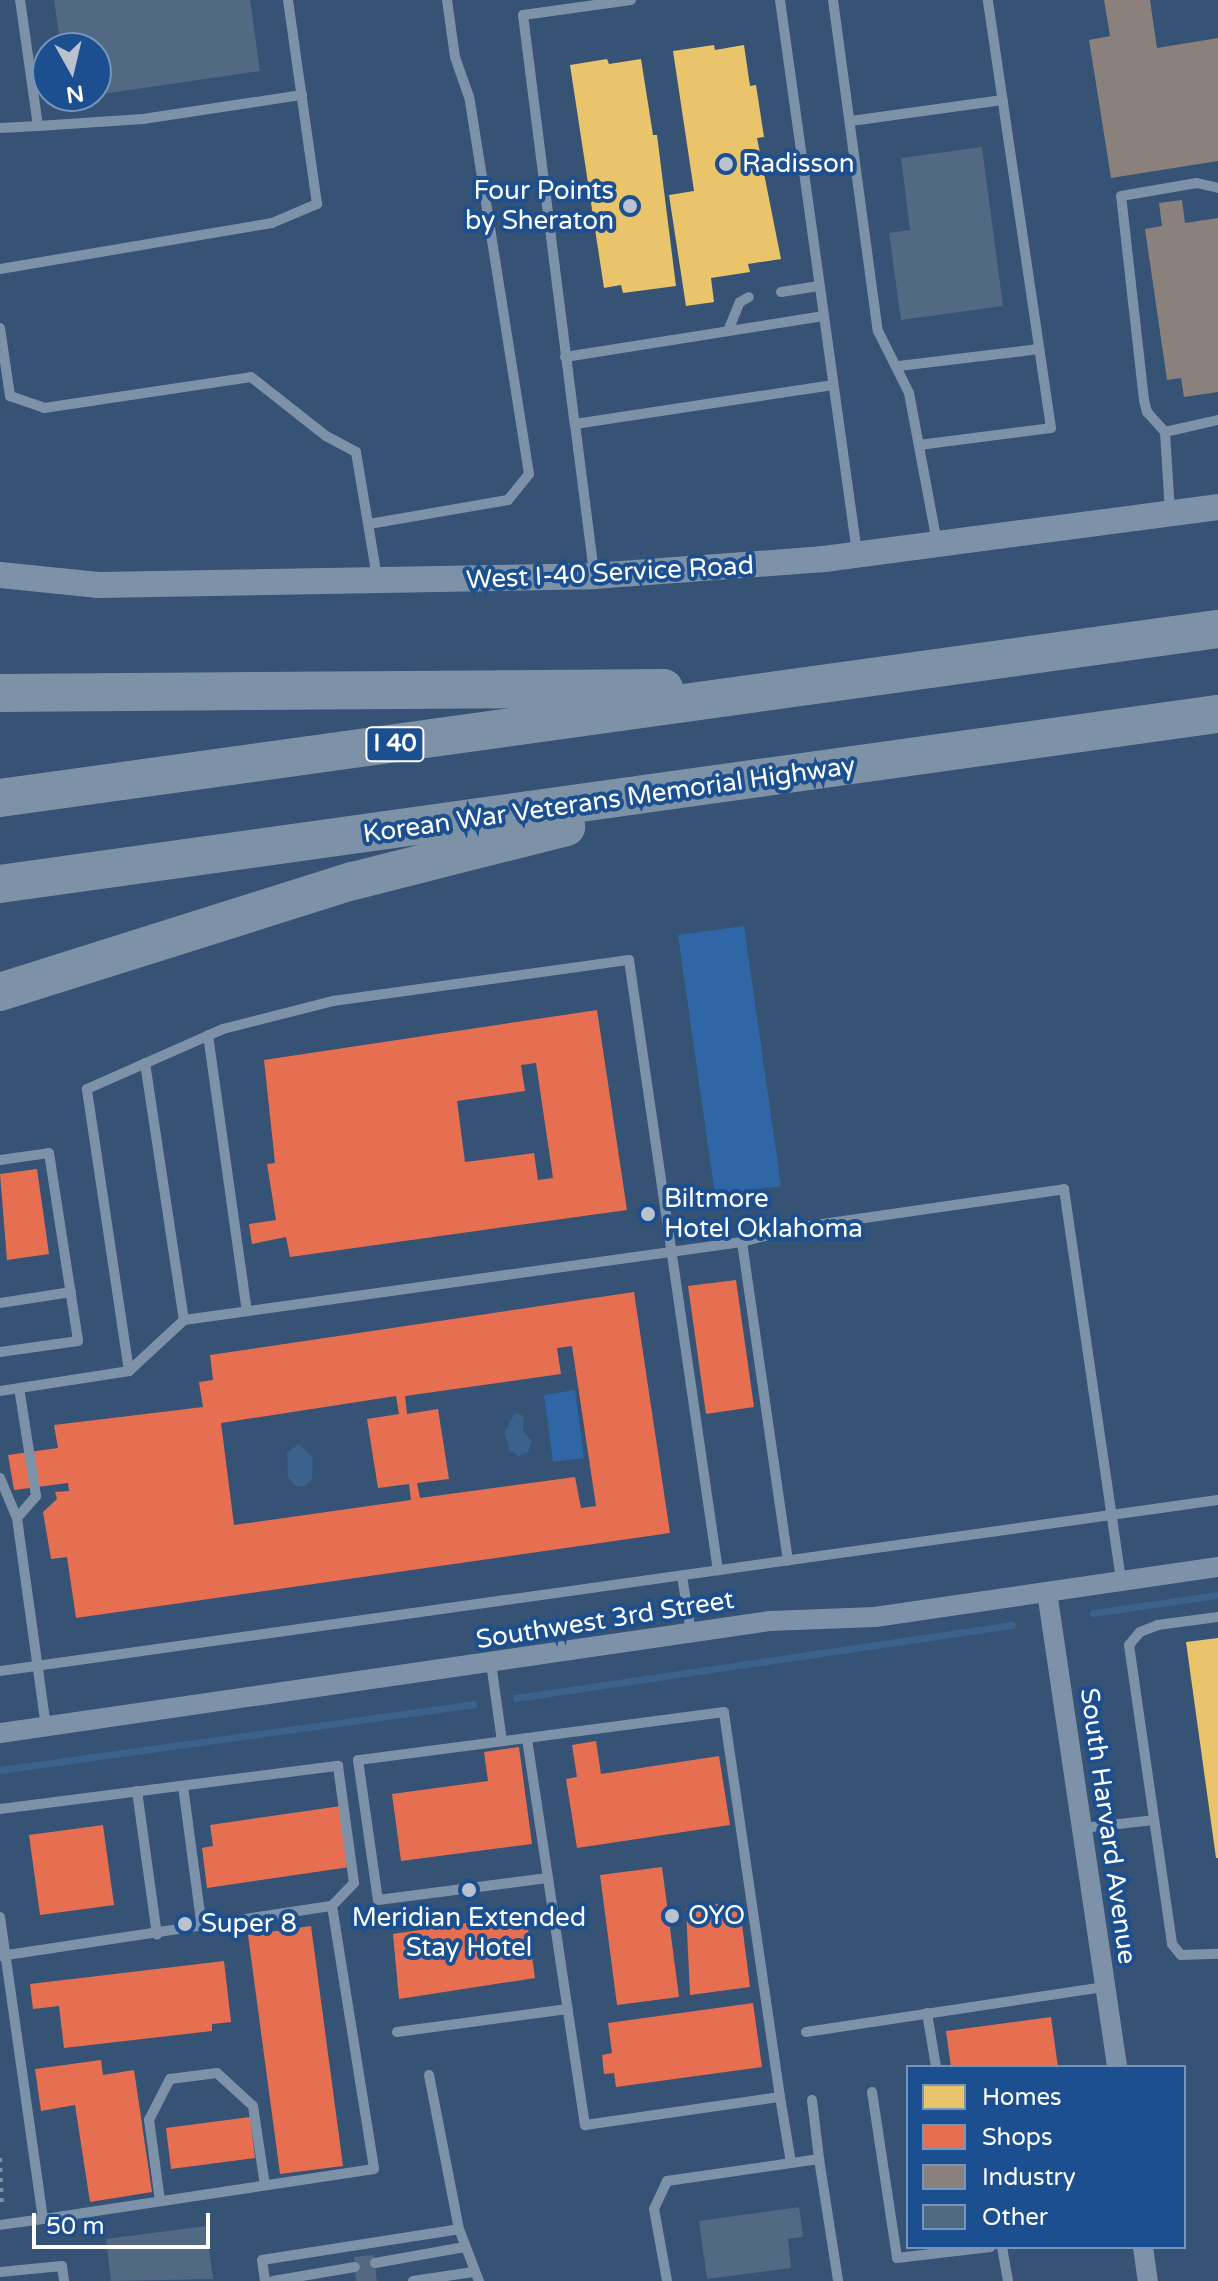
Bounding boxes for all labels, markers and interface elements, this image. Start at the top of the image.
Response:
north arrow [32,32,112,112]
text: N [65,80,86,108]
place label: Radisson [742,148,855,180]
marker: Radisson [717,155,735,173]
place label: Four Points by Sheraton [465,175,614,236]
marker: Four Points by Sheraton [621,197,639,215]
street label: West I-40 Service Road [465,550,755,596]
road number: I 40 [365,724,425,764]
street label: Korean War Veterans Memorial Highway [361,750,857,850]
place label: Biltmore Hotel Oklahoma [664,1183,863,1244]
marker: Biltmore Hotel Oklahoma [639,1205,657,1223]
street label: Southwest 3rd Street [474,1584,736,1656]
street label: South Harvard Avenue [1073,1686,1143,1966]
marker: Meridian Extended Stay Hotel [460,1881,478,1899]
place label: OYO [688,1900,745,1932]
place label: Meridian Extended Stay Hotel [352,1902,586,1964]
marker: OYO [663,1907,681,1925]
place label: Super 8 [201,1908,297,1940]
marker: Super 8 [176,1915,194,1933]
legend [906,2065,1186,2249]
text: Homes [982,2083,1062,2112]
text: Shops [982,2123,1052,2152]
text: Industry [982,2163,1076,2192]
scale bar [36,2197,214,2247]
text: Other [982,2203,1048,2232]
text: 50 m [46,2212,104,2241]

